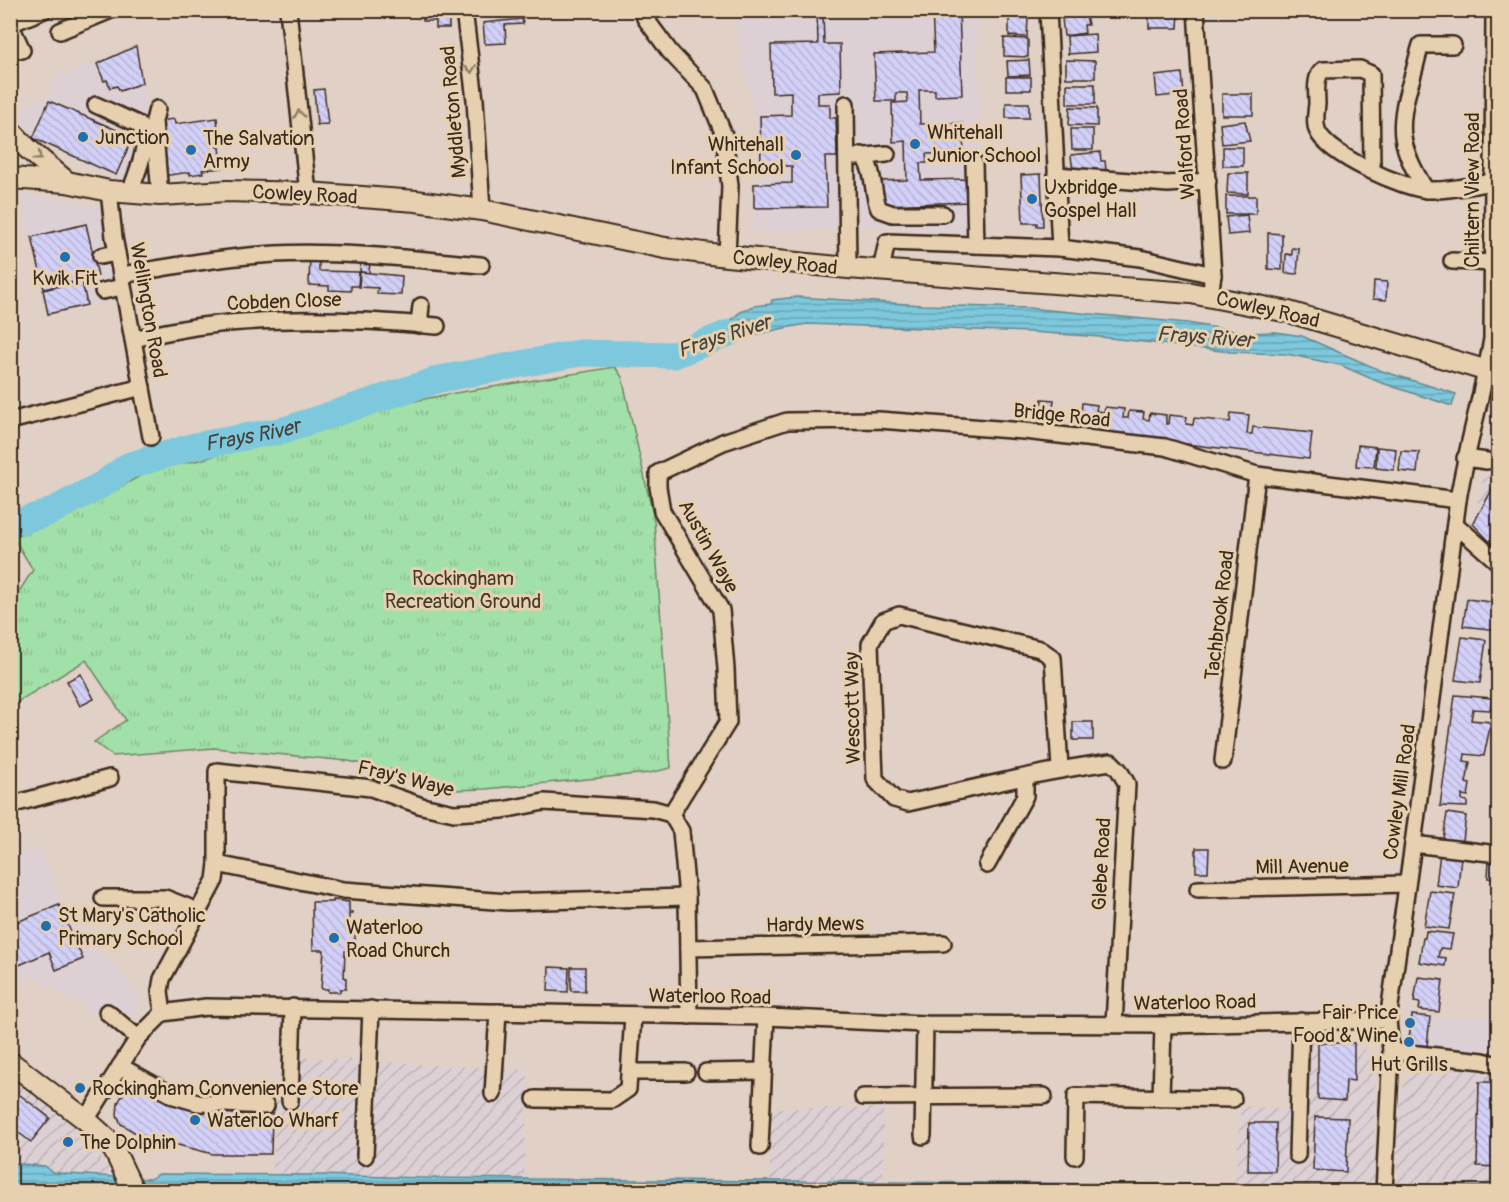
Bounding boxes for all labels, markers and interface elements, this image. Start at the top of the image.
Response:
street label: Myddleton Road [435,45,472,179]
one-way arrow [464,64,477,73]
street label: Walford Road [1168,88,1201,200]
one-way arrow [294,109,306,118]
street label: Chiltern View Road [1460,112,1485,268]
place label: Whitehall Junior School [927,120,1041,168]
place label: Junction [95,125,170,150]
place label: The Salvation Army [203,126,315,174]
marker: Junction [76,130,90,144]
place label: Whitehall Infant School [670,132,784,180]
marker: Whitehall Junior School [908,137,922,151]
marker: The Salvation Army [184,143,198,157]
marker: Whitehall Infant School [789,148,803,162]
one-way arrow [31,150,42,161]
place label: Uxbridge Gospel Hall [1044,175,1137,223]
street label: Cowley Road [252,179,358,210]
marker: Uxbridge Gospel Hall [1025,192,1039,206]
street label: Wellington Road [124,241,173,380]
street label: Cowley Road [731,245,839,280]
marker: Kwik Fit [58,250,72,264]
place label: Kwik Fit [32,266,99,291]
street label: Cowley Road [1214,285,1322,334]
street label: Cobden Close [226,287,342,316]
water label: Frays River [674,308,777,364]
water label: Frays River [1156,321,1257,355]
street label: Bridge Road [1012,398,1112,433]
water label: Frays River [203,412,306,458]
street label: Austin Waye [673,495,744,597]
street label: Tachbrook Road [1199,549,1240,682]
park label: Rockingham Recreation Ground [385,566,541,614]
street label: Wescott Way [839,651,866,764]
street label: Cowley Mill Road [1378,722,1421,862]
street label: Fray's Waye [355,754,457,803]
street label: Glebe Road [1087,817,1116,911]
street label: Mill Avenue [1255,853,1349,880]
place label: St Mary's Catholic Primary School [58,903,206,951]
street label: Hardy Mews [766,911,864,938]
place label: Waterloo Road Church [346,915,450,963]
marker: St Mary's Catholic Primary School [39,919,53,933]
marker: Waterloo Road Church [327,931,341,945]
street label: Waterloo Road [648,983,772,1010]
street label: Waterloo Road [1133,989,1257,1016]
place label: Fair Price Food & Wine [1293,1000,1398,1048]
marker: Fair Price Food & Wine [1403,1016,1417,1030]
marker: Hut Grills [1402,1035,1416,1049]
place label: Hut Grills [1370,1052,1448,1077]
place label: Rockingham Convenience Store [92,1076,358,1101]
marker: Rockingham Convenience Store [73,1081,87,1095]
place label: Waterloo Wharf [207,1108,339,1133]
marker: Waterloo Wharf [188,1113,202,1127]
place label: The Dolphin [80,1130,176,1155]
marker: The Dolphin [61,1135,75,1149]

